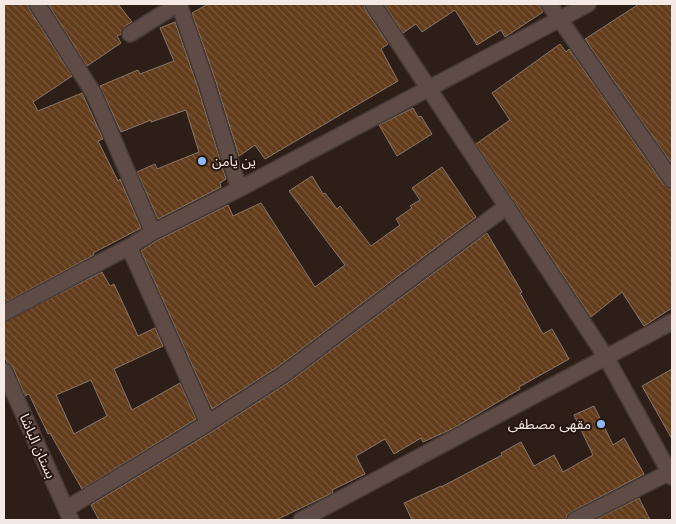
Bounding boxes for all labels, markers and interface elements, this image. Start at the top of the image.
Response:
place label: ين يامن [212,152,256,170]
marker: ين يامن [196,155,208,167]
street label: بستان الباشا [16,411,60,481]
place label: مقهى مصطفى [508,415,591,433]
marker: مقهى مصطفى [595,418,607,430]

